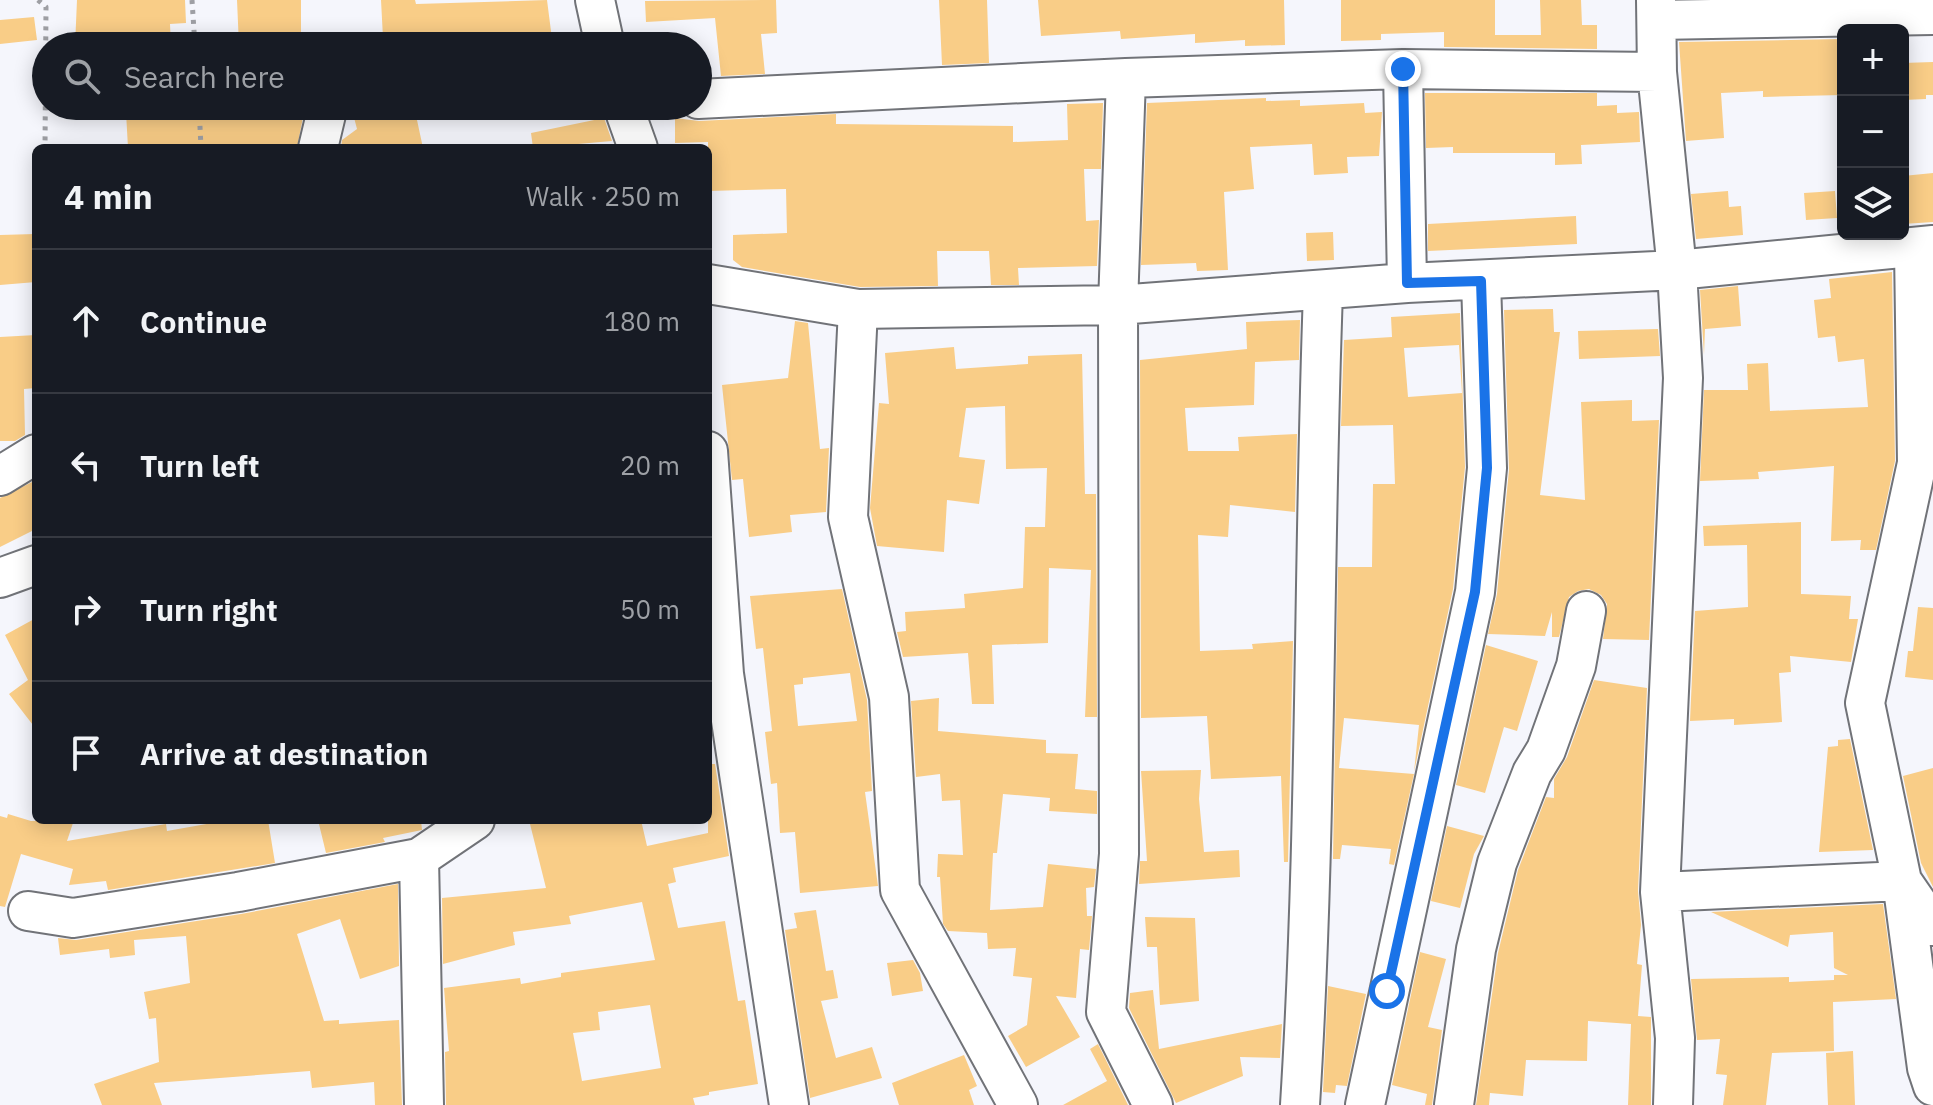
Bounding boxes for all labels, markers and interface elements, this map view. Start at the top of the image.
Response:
map controls [1837,24,1909,240]
button: + [1837,24,1909,96]
search box [32,32,712,120]
route end [1385,51,1421,87]
icon: search [60,54,104,98]
text: Search here [124,57,285,96]
button: − [1837,96,1909,168]
button: layers [1837,168,1909,240]
text: 4 min [64,174,153,218]
text: Walk · 250 m [526,179,680,213]
icon: ahead [64,299,108,343]
text: Continue [140,302,267,341]
text: 180 m [604,304,680,338]
icon: left [64,443,108,487]
text: Turn left [140,446,259,485]
text: 20 m [620,448,680,482]
icon: right [64,587,108,631]
text: Turn right [140,590,278,629]
text: 50 m [620,592,680,626]
icon: arrive [64,731,108,775]
text: Arrive at destination [140,734,428,773]
route start [1369,973,1405,1009]

